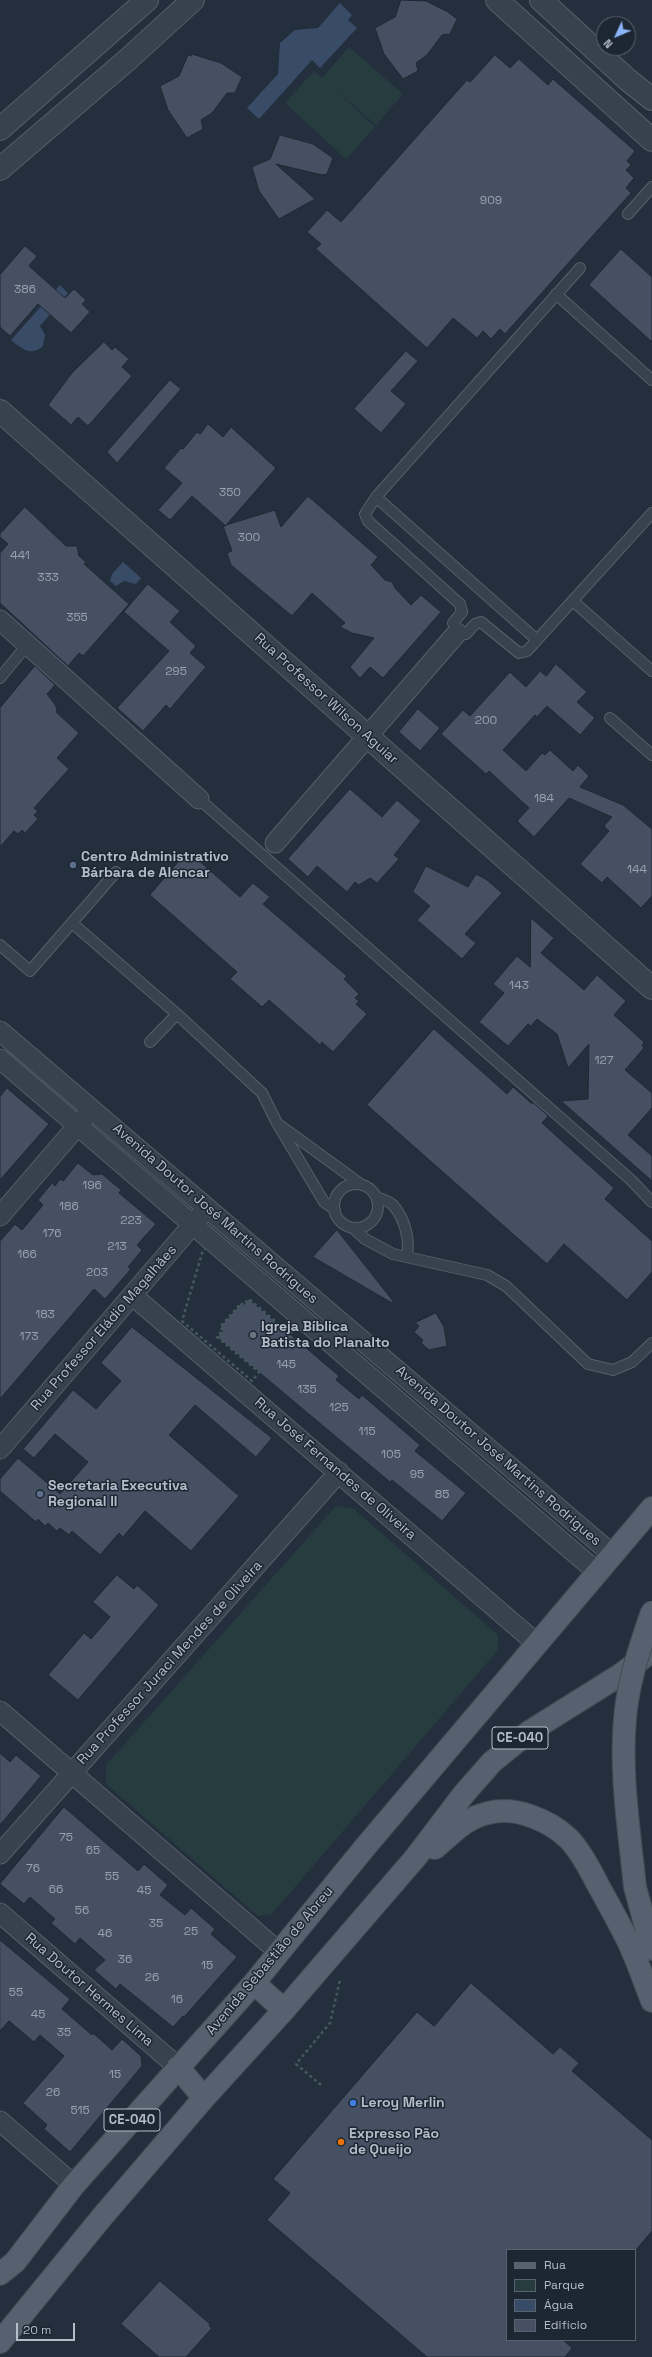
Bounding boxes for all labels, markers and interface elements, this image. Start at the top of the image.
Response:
north arrow [596,16,636,56]
text: N [600,36,616,51]
house number: 909 [480,194,502,208]
house number: 386 [14,283,36,297]
house number: 350 [219,486,241,500]
house number: 300 [238,531,260,545]
house number: 441 [10,549,30,563]
house number: 333 [37,571,59,585]
house number: 355 [66,611,88,625]
street label: Rua Professor Wilson Aguiar [251,630,401,768]
house number: 295 [165,665,187,679]
house number: 200 [475,714,497,728]
house number: 184 [534,792,554,806]
place label: Centro Administrativo Bárbara de Alencar [81,849,229,882]
marker: Centro Administrativo Bárbara de Alencar [68,860,78,870]
house number: 144 [627,863,647,877]
house number: 143 [509,979,529,993]
house number: 127 [595,1054,613,1068]
street label: Avenida Doutor José Martins Rodrigues [109,1120,321,1308]
house number: 196 [82,1179,102,1193]
house number: 186 [59,1200,79,1214]
house number: 223 [120,1214,142,1228]
house number: 176 [42,1227,62,1241]
house number: 213 [107,1240,127,1254]
street label: Rua Professor Eládio Magalhães [28,1242,180,1414]
house number: 166 [17,1248,37,1262]
house number: 203 [86,1266,108,1280]
house number: 183 [35,1308,55,1322]
place label: Igreja Bíblica Batista do Planalto [261,1319,390,1352]
house number: 173 [19,1330,39,1344]
marker: Igreja Bíblica Batista do Planalto [248,1330,258,1340]
house number: 145 [276,1358,296,1372]
street label: Avenida Doutor José Martins Rodrigues [392,1362,604,1550]
house number: 135 [297,1383,317,1397]
street label: Rua José Fernandes de Oliveira [251,1394,419,1544]
house number: 125 [329,1401,349,1415]
house number: 115 [358,1425,376,1439]
house number: 105 [381,1448,401,1462]
house number: 95 [410,1468,424,1482]
place label: Secretaria Executiva Regional II [48,1478,188,1510]
house number: 85 [435,1488,449,1502]
marker: Secretaria Executiva Regional II [35,1489,45,1499]
street label: Rua Professor Juraci Mendes de Oliveira [74,1558,266,1768]
road number: CE-040 [492,1727,548,1749]
house number: 75 [59,1831,73,1845]
house number: 65 [86,1844,100,1858]
house number: 76 [26,1862,40,1876]
house number: 55 [105,1870,119,1884]
house number: 66 [49,1883,63,1897]
street label: Avenida Sebastião de Abreu [203,1883,337,2039]
house number: 45 [137,1884,151,1898]
house number: 56 [75,1904,89,1918]
house number: 35 [149,1917,163,1931]
house number: 25 [184,1925,198,1939]
house number: 46 [98,1927,112,1941]
street label: Rua Doutor Hermes Lima [21,1930,157,2050]
house number: 36 [118,1953,132,1967]
house number: 15 [201,1959,213,1973]
house number: 26 [145,1971,159,1985]
house number: 55 [9,1986,23,2000]
house number: 16 [171,1993,183,2007]
house number: 45 [31,2008,45,2022]
house number: 35 [57,2026,71,2040]
house number: 15 [109,2068,121,2082]
house number: 26 [46,2086,60,2100]
place label: Leroy Merlin [361,2095,445,2111]
marker: Leroy Merlin [348,2098,358,2108]
house number: 515 [70,2104,90,2118]
road number: CE-040 [104,2109,160,2131]
place label: Expresso Pão de Queijo [349,2126,439,2158]
marker: Expresso Pão de Queijo [336,2137,346,2147]
legend [506,2249,636,2341]
text: Rua [544,2257,566,2273]
text: Parque [544,2277,584,2293]
text: Água [544,2297,574,2313]
scale bar [18,2315,77,2341]
text: Edifício [544,2317,587,2333]
text: 20 m [23,2322,51,2338]

